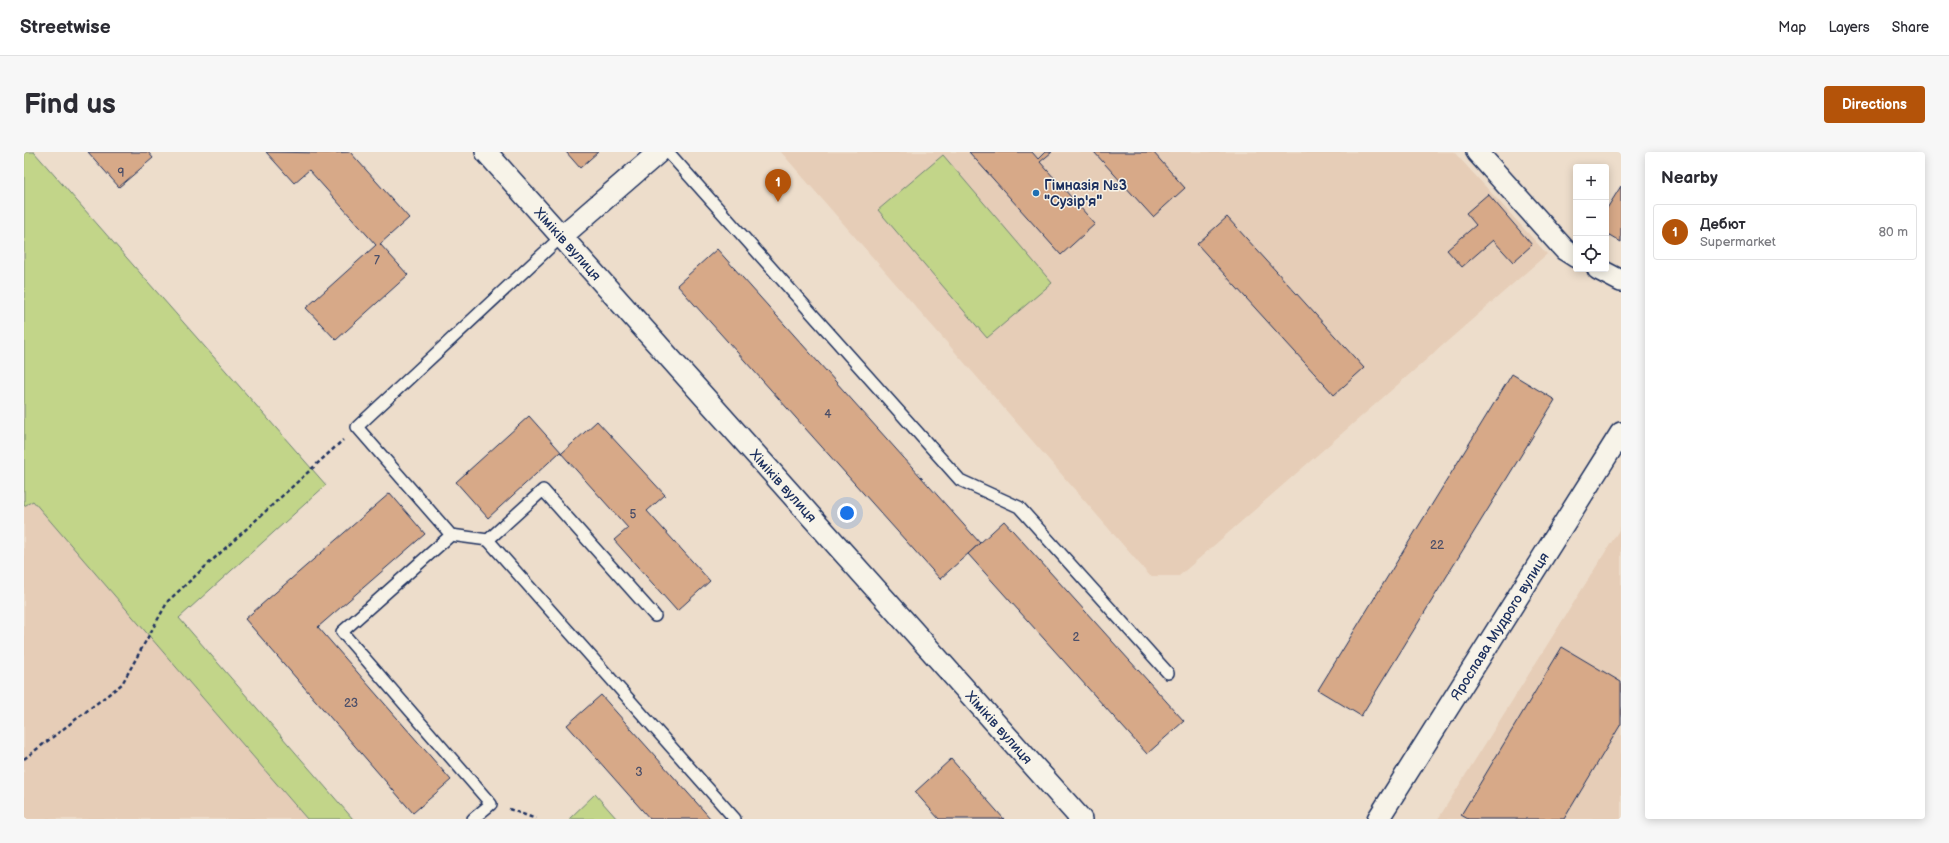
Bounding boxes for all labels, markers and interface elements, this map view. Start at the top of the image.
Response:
text: Streetwise [20,16,111,39]
text: Map [1778,19,1806,36]
text: Layers [1828,19,1870,36]
text: Share [1892,19,1929,36]
button: Directions [1824,86,1925,123]
text: Find us [24,88,116,121]
map controls [1573,164,1609,272]
button: + [1573,164,1609,200]
house number: 9 [118,166,125,181]
text: Nearby [1661,168,1718,188]
pin: 1 [765,169,791,202]
place label: Гімназія №3 "Сузір'я" [1044,177,1127,210]
marker: Гімназія №3 "Сузір'я" [1031,188,1041,198]
button: − [1573,200,1609,236]
street label: Хіміків вулиця [530,204,605,284]
text: Дебют [1700,215,1746,234]
text: 1 [1672,224,1678,240]
text: 80 m [1879,224,1908,240]
text: Supermarket [1700,234,1776,250]
button: locate [1573,236,1609,272]
house number: 7 [374,253,380,268]
house number: 4 [824,407,832,422]
street label: Хіміків вулиця [746,446,820,526]
your location [837,503,857,523]
house number: 5 [630,507,637,522]
house number: 22 [1430,538,1444,553]
street label: Ярослава Мудрого вулиця [1447,549,1553,703]
house number: 2 [1072,630,1080,645]
street label: Хіміків вулиця [962,688,1036,768]
house number: 23 [344,696,358,711]
house number: 3 [635,765,643,780]

